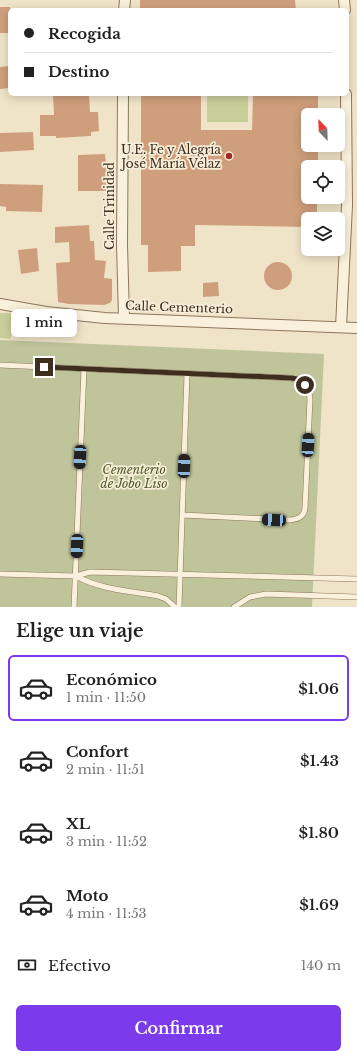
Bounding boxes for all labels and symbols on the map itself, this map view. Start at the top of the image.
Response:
north arrow [301,108,345,152]
place label: U.E. Fe y Alegría José María Vélaz [119,142,221,171]
marker: U.E. Fe y Alegría José María Vélaz [224,151,234,161]
street label: Calle Trinidad [102,162,117,250]
street label: Calle Cementerio [125,298,233,316]
callout: 1 min [11,309,77,337]
route end [35,358,53,376]
route start [296,376,314,394]
car [301,433,315,457]
car [73,445,87,469]
car [178,454,190,478]
park label: Cementerio de Jobo Liso [100,462,168,491]
car [262,513,286,527]
car [71,534,83,558]

